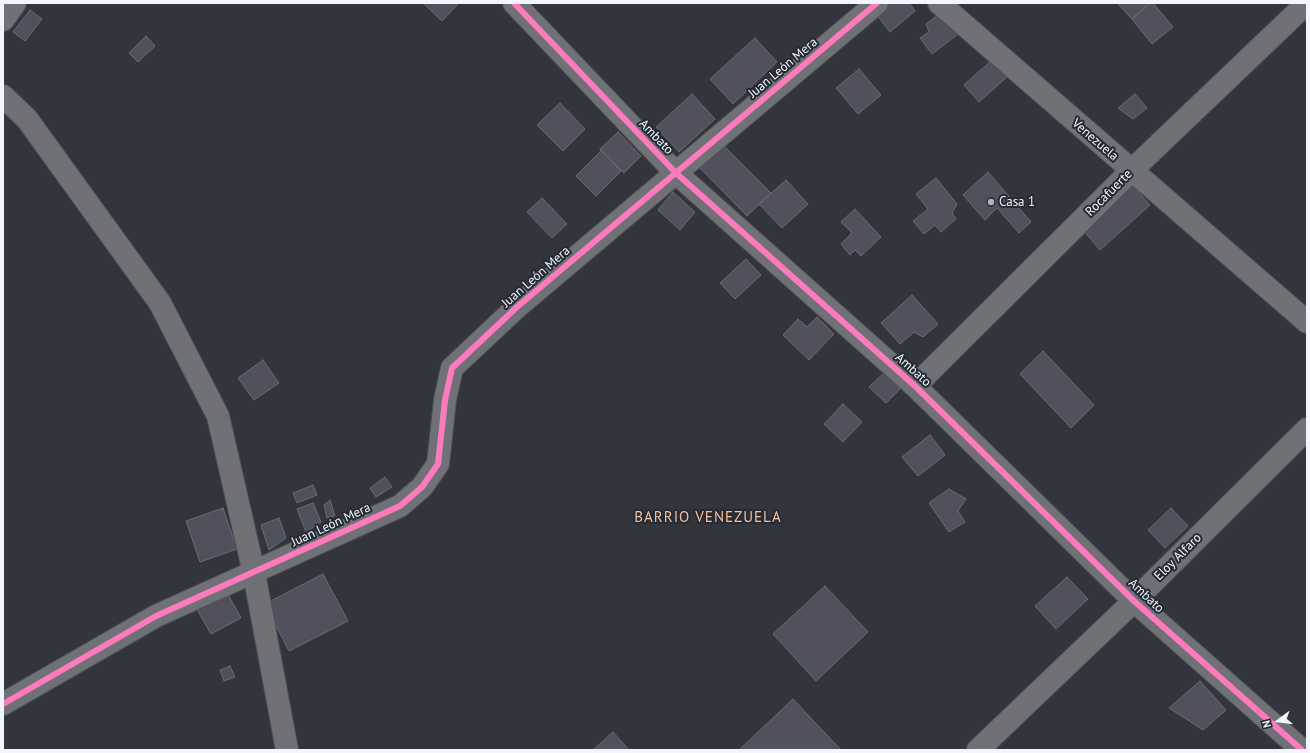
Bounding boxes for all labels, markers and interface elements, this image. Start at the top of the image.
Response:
street label: Juan León Mera [745,35,821,101]
street label: Ambato [636,116,676,158]
street label: Venezuela [1069,116,1121,164]
street label: Rocafuerte [1082,166,1136,220]
place label: Casa 1 [999,194,1035,210]
marker: Casa 1 [986,197,996,207]
street label: Juan León Mera [499,243,573,311]
street label: Ambato [892,350,934,390]
street label: Juan León Mera [289,500,373,550]
district label: BARRIO VENEZUELA [634,509,782,527]
street label: Eloy Alfaro [1151,530,1205,584]
street label: Ambato [1125,576,1167,616]
north arrow [1258,701,1298,741]
text: N [1259,719,1274,729]

